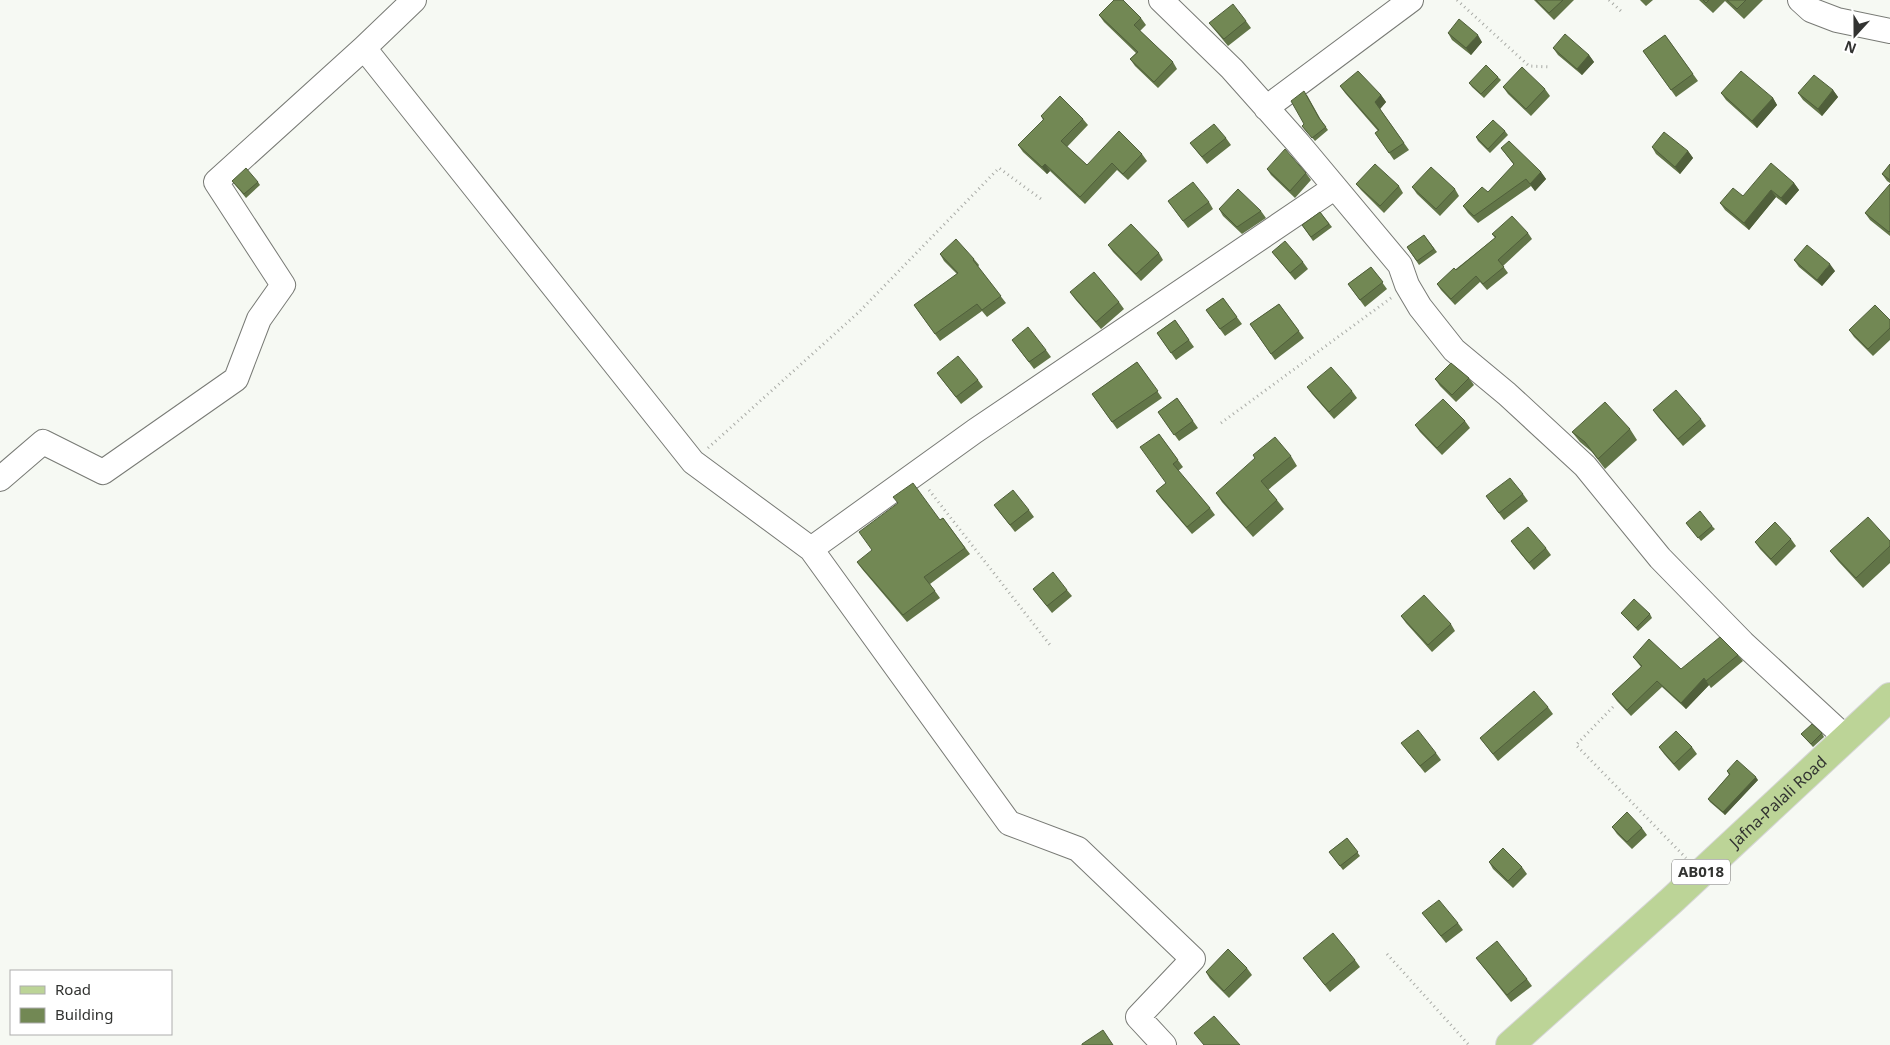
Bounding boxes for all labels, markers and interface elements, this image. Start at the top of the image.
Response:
north arrow [1830,10,1880,60]
text: N [1841,37,1859,59]
street label: Jafna-Palali Road [1723,751,1831,854]
road number: AB018 [1672,860,1730,884]
legend [10,970,172,1035]
text: Road [55,979,91,999]
text: Building [55,1004,113,1024]

